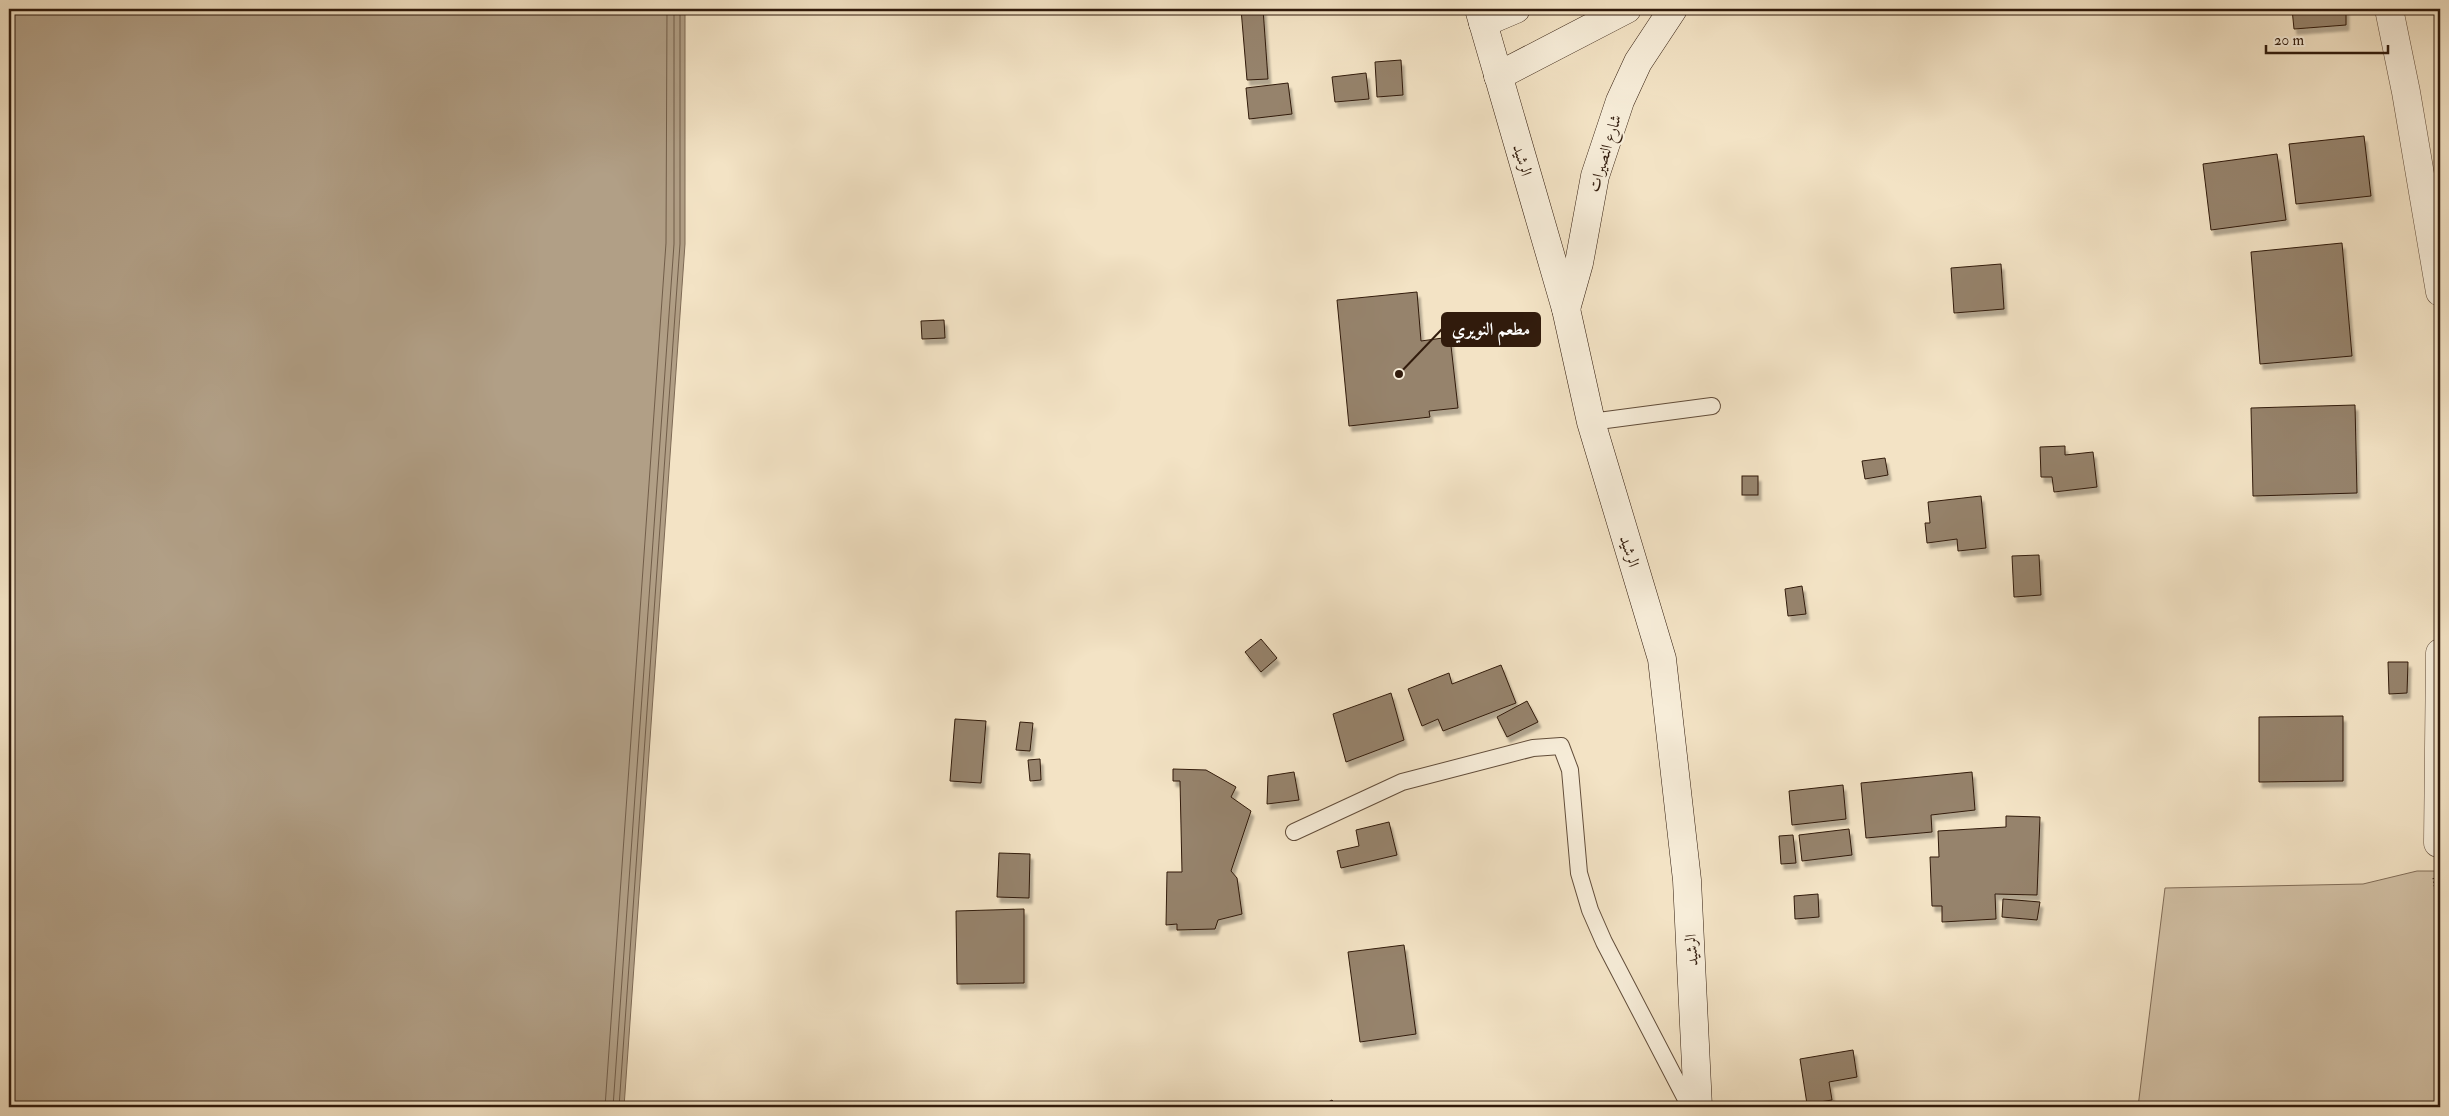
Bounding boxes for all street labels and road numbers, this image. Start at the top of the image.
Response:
street label: شارع النصيرات [1584,112,1629,195]
street label: الرشيد [1508,142,1536,178]
street label: الرشيد [1615,533,1643,570]
street label: الرشيد [1681,933,1703,967]

